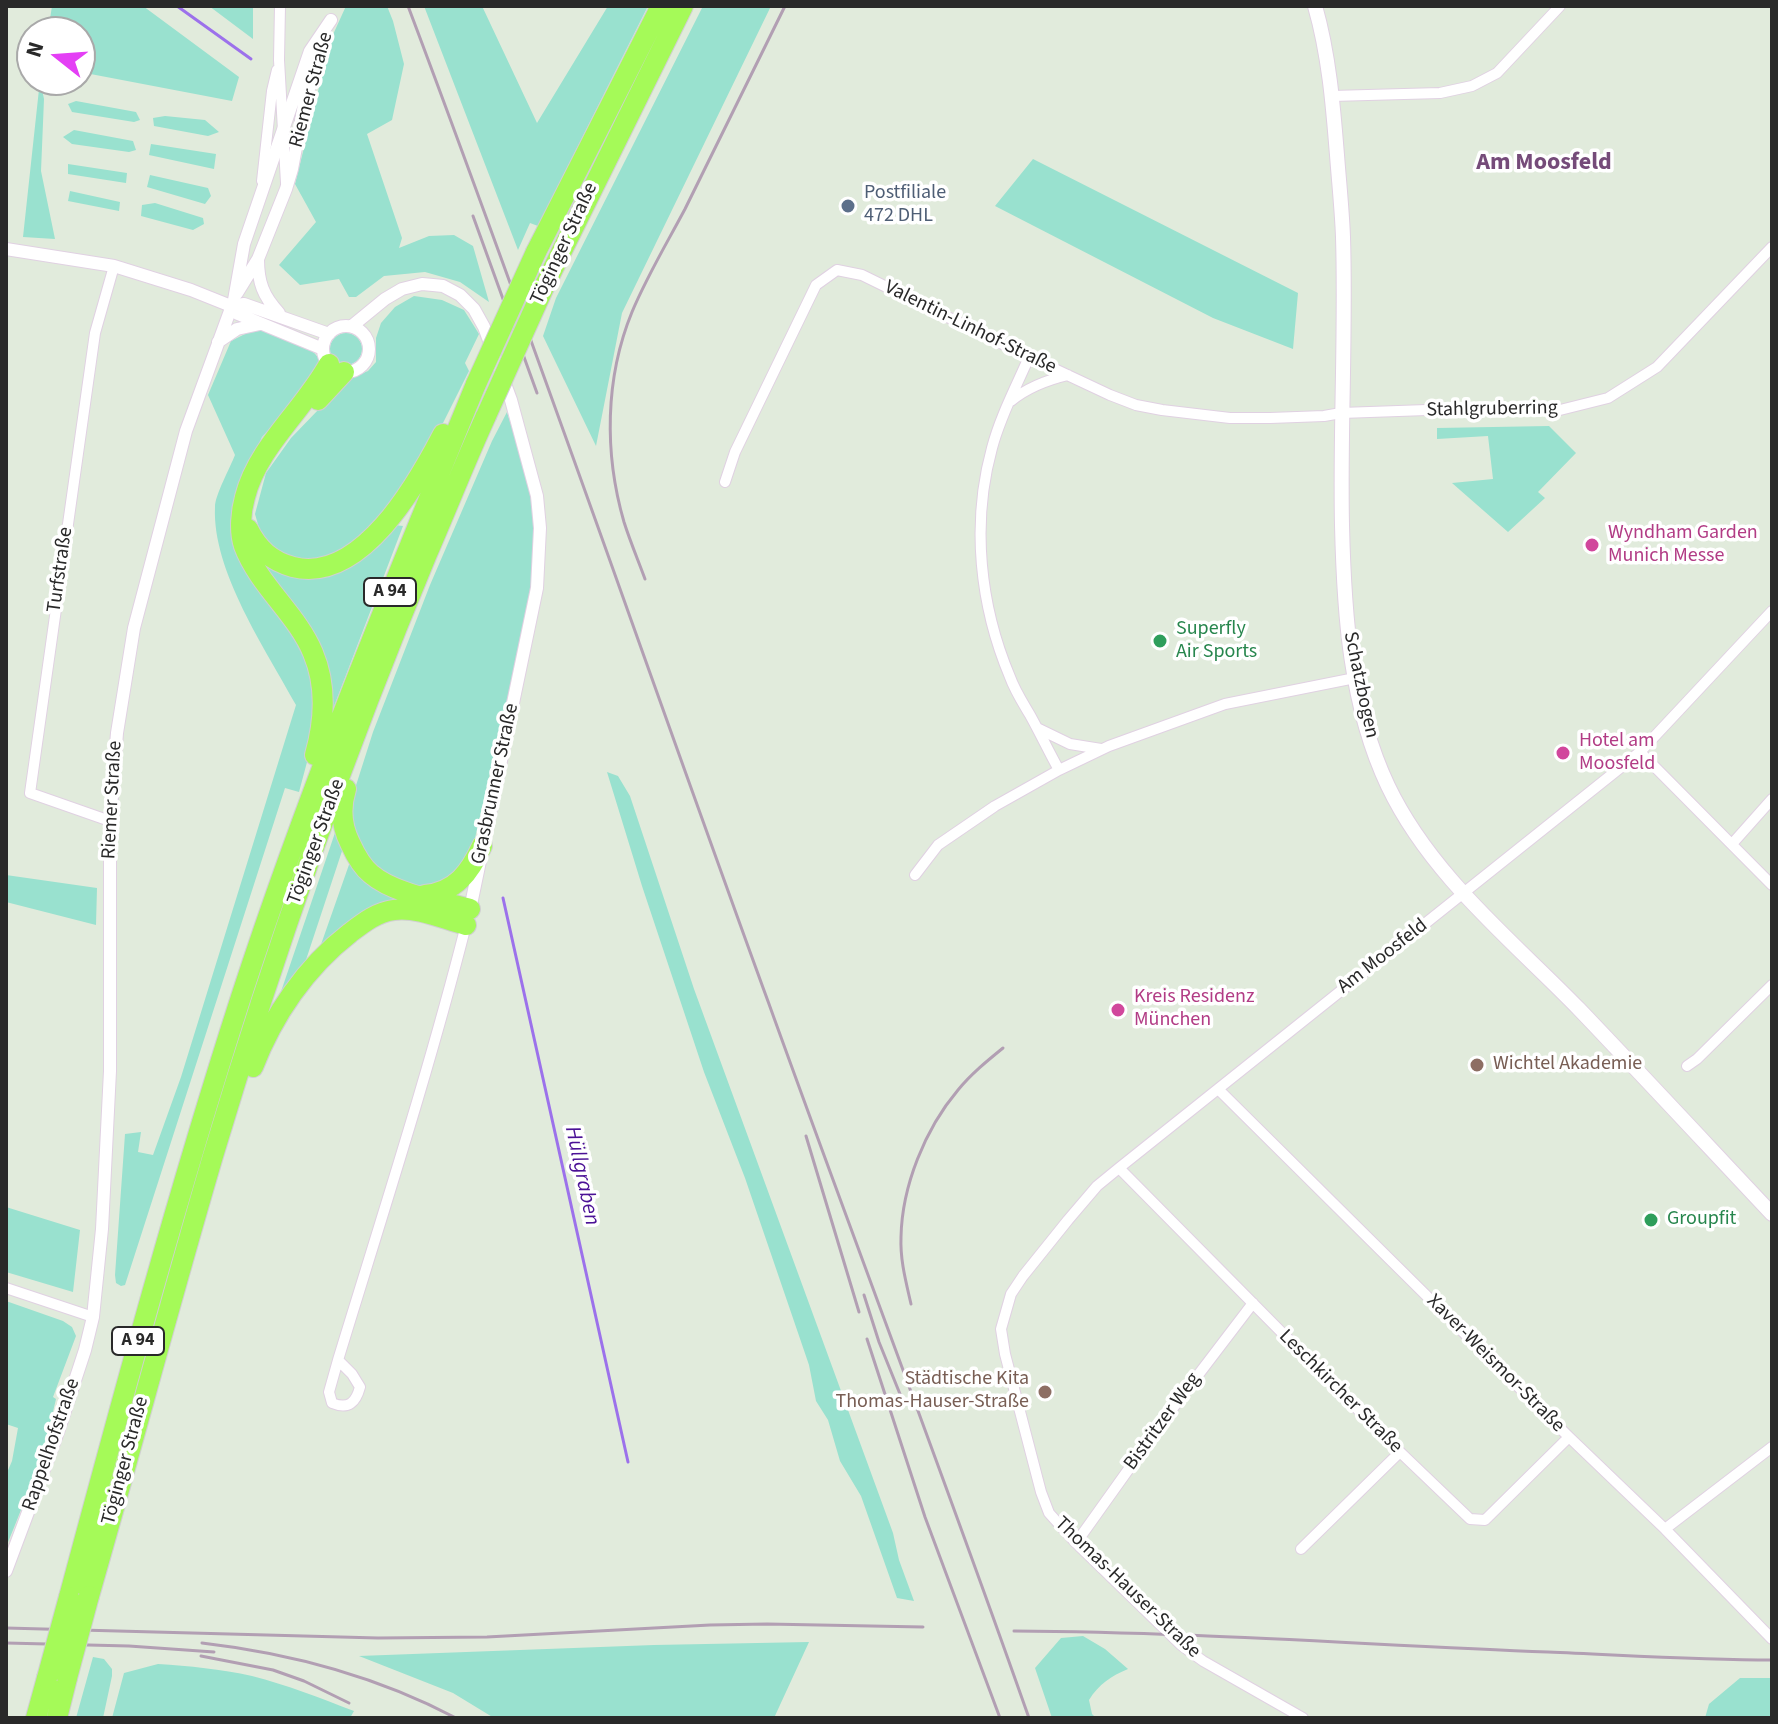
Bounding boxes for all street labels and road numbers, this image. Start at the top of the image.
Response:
street label: Riemer Straße [285,30,339,150]
street label: Töginger Straße [526,179,604,309]
street label: Valentin-Linhof-Straße [880,276,1060,380]
street label: Stahlgruberring [1426,397,1558,423]
street label: Turfstraße [43,526,79,614]
road number: A 94 [364,578,416,606]
street label: Schatzbogen [1337,630,1383,740]
street label: Grasbrunner Straße [467,701,525,867]
street label: Riemer Straße [98,740,128,860]
street label: Töginger Straße [283,776,351,908]
street label: Am Moosfeld [1333,914,1433,1000]
street label: Xaver-Weismor-Straße [1421,1290,1569,1438]
street label: Leschkircher Straße [1273,1325,1407,1459]
road number: A 94 [112,1327,164,1355]
street label: Bistritzer Weg [1120,1369,1206,1475]
street label: Rappelhofstraße [18,1375,86,1515]
street label: Töginger Straße [97,1394,155,1528]
street label: Thomas-Hauser-Straße [1049,1512,1205,1664]

